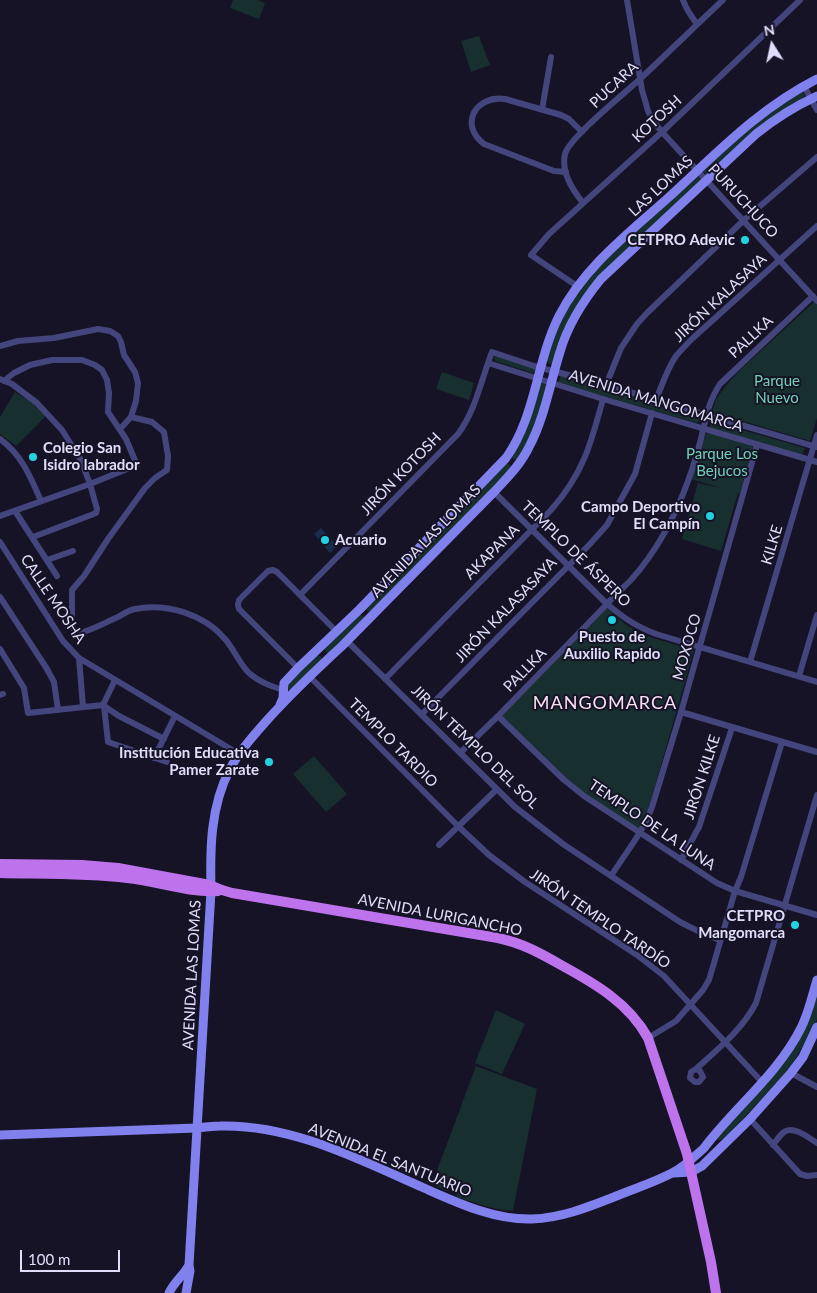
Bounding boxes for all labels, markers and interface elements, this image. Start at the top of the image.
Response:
north arrow [747,20,797,70]
text: N [763,20,776,39]
street label: PUCARA [586,58,642,112]
street label: KOTOSH [629,92,685,146]
street label: LAS LOMAS [625,152,697,220]
street label: PURUCHUCO [704,160,782,242]
place label: CETPRO Adevic [627,231,735,249]
marker: CETPRO Adevic [739,234,751,246]
street label: JIRÓN KALASAYA [670,250,770,346]
street label: PALLKA [725,312,777,362]
street label: AVENIDA MANGOMARCA [567,366,745,436]
park label: Parque Nuevo [754,372,800,407]
street label: JIRÓN KOTOSH [357,429,445,519]
place label: Colegio San Isidro labrador [43,439,139,474]
park label: Parque Los Bejucos [686,445,758,480]
marker: Colegio San Isidro labrador [27,451,39,463]
street label: AVENIDA LAS LOMAS [367,481,485,601]
street label: TEMPLO DE ÁSPERO [518,497,634,611]
place label: Campo Deportivo El Campín [581,498,700,533]
marker: Campo Deportivo El Campín [704,510,716,522]
street label: AKAPANA [461,521,523,583]
street label: KILKE [757,523,787,567]
place label: Acuario [335,531,387,549]
marker: Acuario [319,534,331,546]
street label: CALLE MOSHA [17,551,89,647]
street label: JIRÓN KALASASAYA [451,554,561,666]
street label: MOXOCO [669,612,705,682]
marker: Puesto de Auxilio Rapido [606,614,618,626]
place label: Puesto de Auxilio Rapido [564,628,660,663]
street label: PALLKA [500,644,550,696]
street label: JIRÓN TEMPLO DEL SOL [408,681,542,813]
district label: MANGOMARCA [532,692,678,714]
street label: TEMPLO TARDIO [345,695,441,791]
street label: JIRÓN KILKE [680,733,724,821]
place label: Institución Educativa Pamer Zarate [119,744,259,779]
marker: Institución Educativa Pamer Zarate [263,756,275,768]
street label: TEMPLO DE LA LUNA [585,776,719,874]
street label: JIRÓN TEMPLO TARDÍO [526,865,674,973]
street label: AVENIDA LURIGANCHO [356,890,524,940]
street label: AVENIDA LAS LOMAS [179,900,205,1050]
place label: CETPRO Mangomarca [698,907,785,942]
marker: CETPRO Mangomarca [789,919,801,931]
street label: AVENIDA EL SANTUARIO [306,1119,474,1201]
scale bar [22,1240,122,1272]
text: 100 m [28,1250,70,1268]

